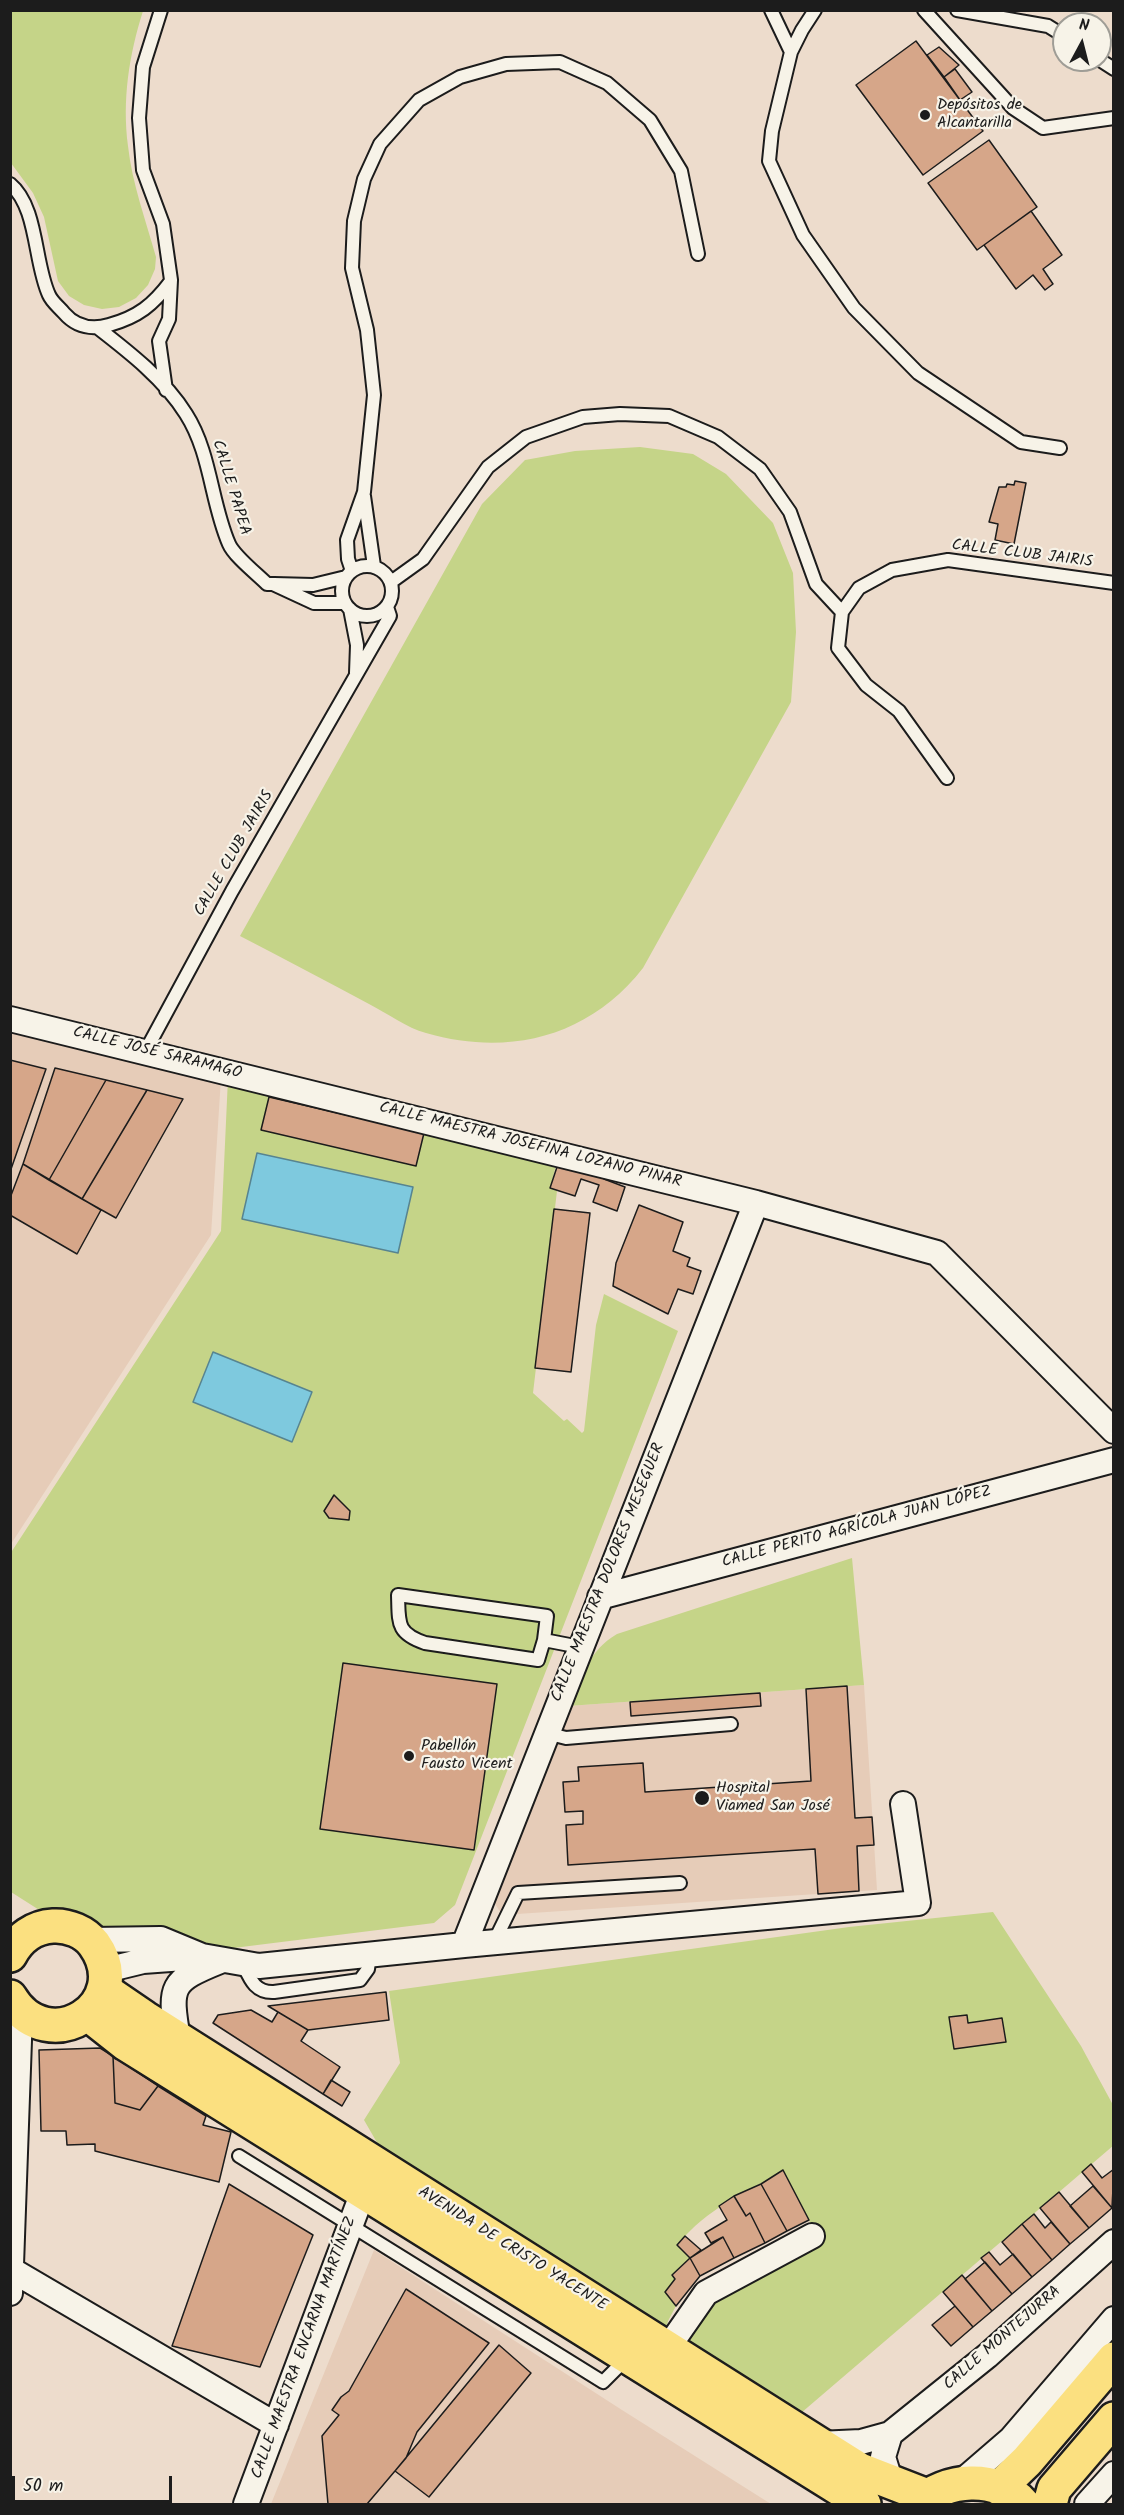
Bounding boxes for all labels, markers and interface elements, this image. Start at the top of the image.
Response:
north arrow [1052,12,1112,72]
text: N [1077,13,1091,39]
place label: Depósitos de Alcantarilla [937,96,1022,134]
marker: Depósitos de Alcantarilla [918,108,932,122]
street label: CALLE PAPEA [206,438,254,538]
street label: CALLE CLUB JAIRIS [950,537,1094,573]
street label: CALLE CLUB JAIRIS [191,788,279,920]
street label: CALLE JOSÉ SARAMAGO [71,1024,243,1084]
street label: CALLE MAESTRA JOSEFINA LOZANO PINAR [377,1099,683,1193]
street label: CALLE MAESTRA DOLORES MESEGUER [548,1441,670,1705]
street label: CALLE PERITO AGRÍCOLA JUAN LÓPEZ [720,1483,994,1573]
place label: Pabellón Fausto Vicent [421,1737,513,1775]
marker: Pabellón Fausto Vicent [402,1749,416,1763]
place label: Hospital Viamed San José [716,1779,830,1817]
marker: Hospital Viamed San José [693,1789,711,1807]
street label: AVENIDA DE CRISTO YACENTE [414,2184,610,2316]
street label: CALLE MAESTRA ENCARNA MARTÍNEZ [248,2214,362,2482]
street label: CALLE MONTEJURRA [940,2283,1066,2395]
scale bar [15,2464,176,2502]
text: 50 m [23,2472,63,2501]

